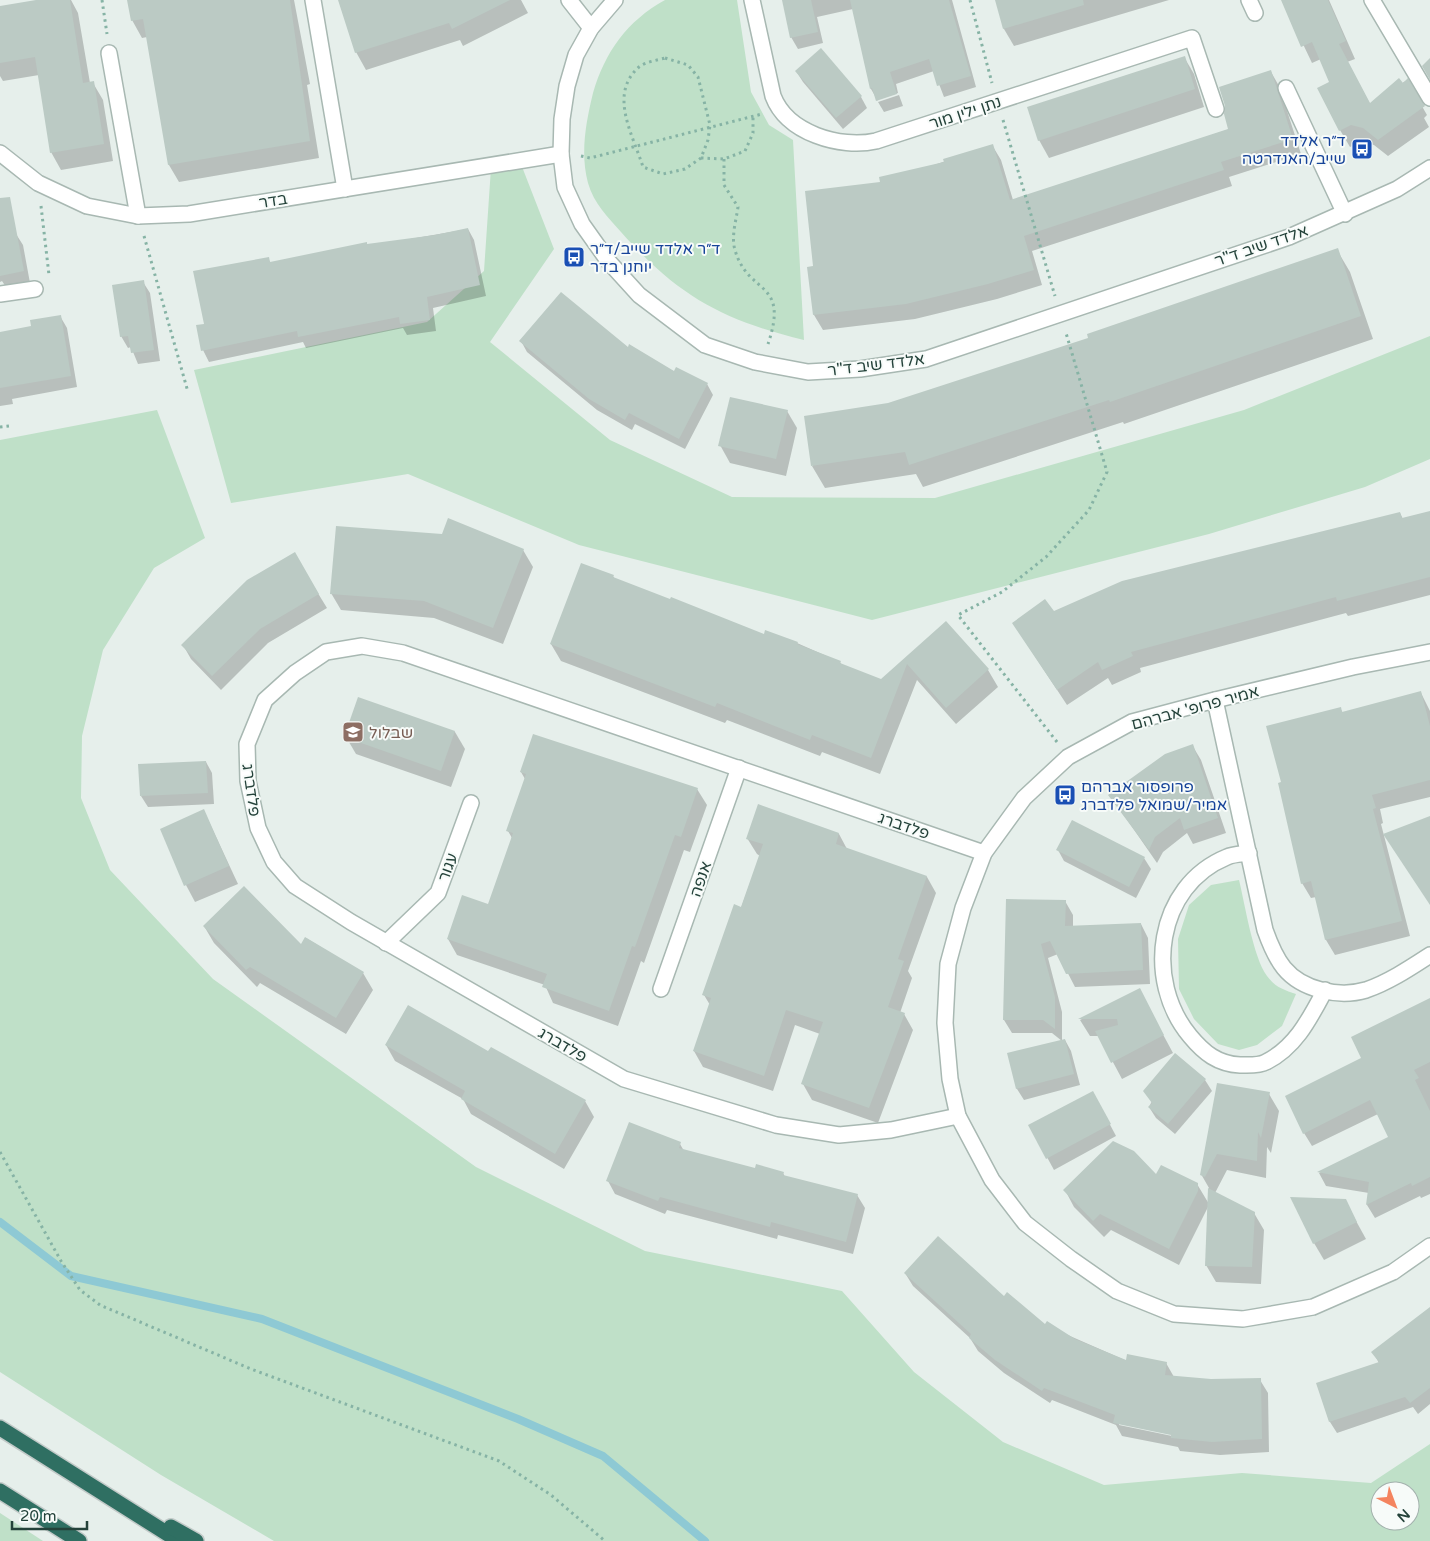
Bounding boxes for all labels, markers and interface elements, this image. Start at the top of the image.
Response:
street label: נתן ילין מור [927,92,1004,134]
place label: ד״ר אלדד שייב/האנדרטה [1242,131,1346,169]
bus stop icon: ד״ר אלדד שייב/האנדרטה [1350,137,1374,161]
street label: בדר [257,189,289,213]
street label: אלדד שיב ד"ר [1212,221,1311,271]
place label: ד״ר אלדד שייב/ד״ר יוחנן בדר [590,239,721,277]
bus stop icon: ד״ר אלדד שייב/ד״ר יוחנן בדר [562,245,586,269]
street label: אלדד שיב ד"ר [826,349,926,381]
street label: אמיר פרופ' אברהם [1129,681,1261,735]
school or university icon: שבלול [341,720,365,744]
place label: שבלול [369,723,413,743]
street label: פלדברג [237,762,265,818]
place label: פרופסור אברהם אמיר/שמואל פלדברג [1081,777,1227,815]
bus stop icon: פרופסור אברהם אמיר/שמואל פלדברג [1053,783,1077,807]
street label: פלדברג [875,808,932,844]
street label: עגור [434,850,462,884]
street label: אנפה [686,859,716,900]
street label: פלדברג [534,1023,591,1067]
north arrow [1370,1481,1420,1531]
scale bar [12,1498,88,1530]
text: N [1393,1505,1413,1525]
text: 20 m [20,1507,57,1525]

